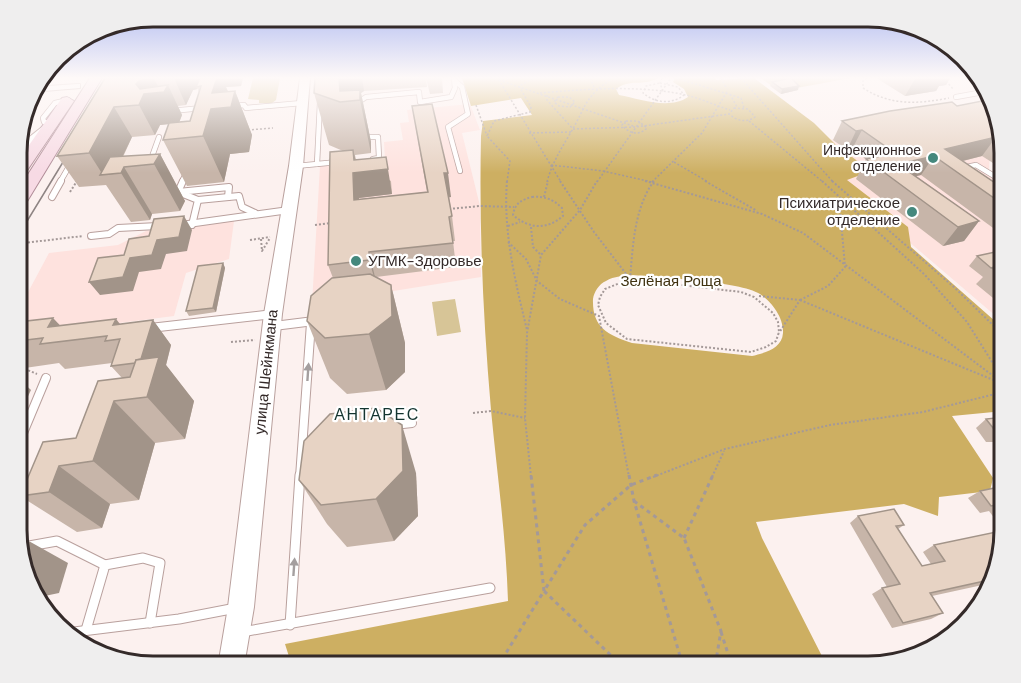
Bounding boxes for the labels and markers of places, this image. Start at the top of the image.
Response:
place label: Инфекционное отделение [823,141,921,175]
marker: Инфекционное отделение [926,151,940,165]
place label: Психиатрическое отделение [779,193,900,230]
marker: Психиатрическое отделение [905,205,919,219]
place label: УГМК-Здоровье [368,251,482,271]
marker: УГМК-Здоровье [349,254,363,268]

